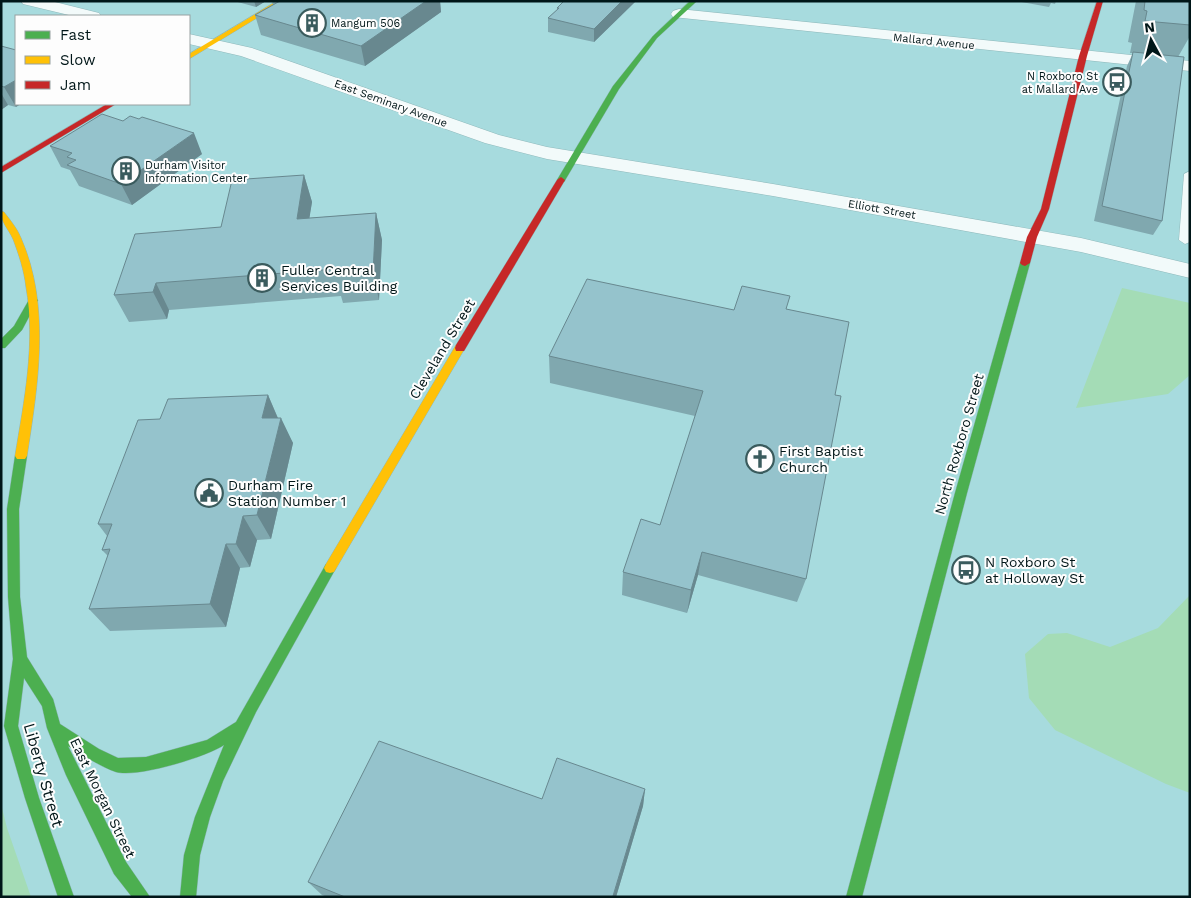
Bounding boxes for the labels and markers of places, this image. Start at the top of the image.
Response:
building icon: Mangum 506 [297,8,327,38]
place label: Mangum 506 [331,17,400,30]
bus stop icon: N Roxboro St at Mallard Ave [1102,67,1132,97]
place label: N Roxboro St at Mallard Ave [1022,70,1098,96]
building icon: Durham Visitor Information Center [111,156,141,186]
place label: Durham Visitor Information Center [145,159,248,185]
place label: Fuller Central Services Building [281,262,398,294]
building icon: Fuller Central Services Building [247,263,277,293]
place label: First Baptist Church [779,443,863,475]
church icon: First Baptist Church [745,444,775,474]
place label: Durham Fire Station Number 1 [228,477,346,509]
public building icon: Durham Fire Station Number 1 [194,478,224,508]
place label: N Roxboro St at Holloway St [985,554,1084,586]
bus stop icon: N Roxboro St at Holloway St [951,555,981,585]

